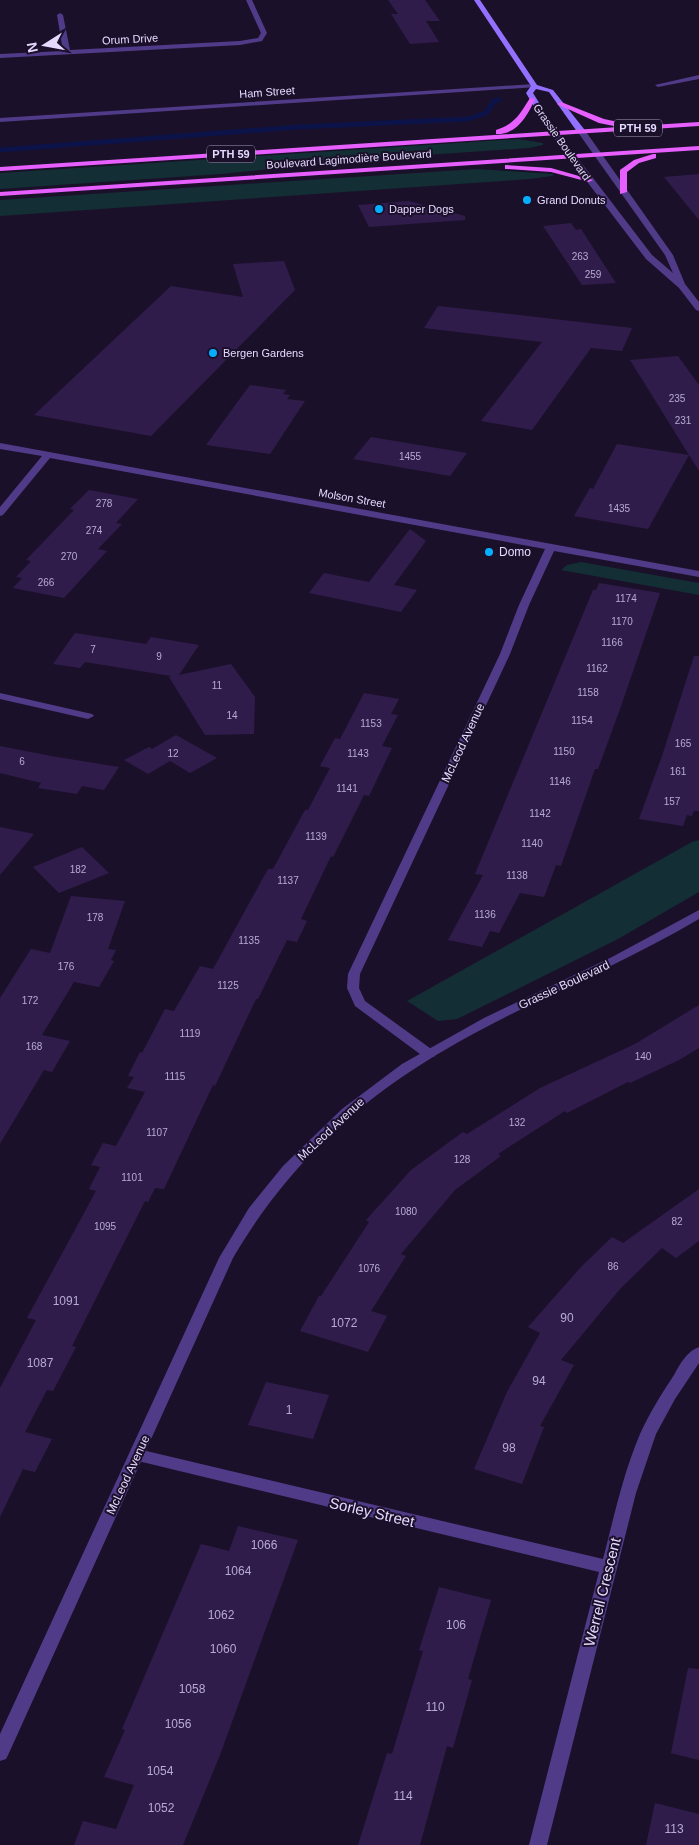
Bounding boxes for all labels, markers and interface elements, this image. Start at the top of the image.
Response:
north arrow [20,20,70,70]
street label: Orum Drive [102,32,158,46]
text: N [23,41,41,54]
street label: Ham Street [239,84,295,100]
street label: Grassie Boulevard [531,101,593,183]
road number: PTH 59 [614,120,662,136]
road number: PTH 59 [207,146,255,162]
street label: Boulevard Lagimodière Boulevard [266,147,432,171]
marker: Grand Donuts [521,194,533,206]
place label: Grand Donuts [537,194,606,206]
marker: Dapper Dogs [373,203,385,215]
place label: Dapper Dogs [389,203,454,215]
house number: 263 [572,251,589,262]
house number: 259 [585,269,602,280]
marker: Bergen Gardens [207,347,219,359]
place label: Bergen Gardens [223,347,304,359]
house number: 235 [669,393,686,404]
house number: 231 [675,415,692,426]
house number: 1455 [399,451,422,462]
street label: Molson Street [318,486,386,510]
house number: 278 [96,498,113,509]
house number: 1435 [608,503,631,514]
house number: 274 [86,525,103,536]
place label: Domo [499,545,531,559]
marker: Domo [483,546,495,558]
house number: 270 [61,551,78,562]
house number: 266 [38,577,55,588]
house number: 1174 [615,593,637,604]
house number: 1170 [611,616,633,627]
house number: 1166 [601,637,623,648]
house number: 7 [90,644,96,655]
house number: 9 [156,651,162,662]
house number: 1162 [586,663,608,674]
house number: 11 [212,680,223,691]
house number: 1158 [577,687,599,698]
street label: McLeod Avenue [439,701,488,785]
house number: 14 [226,710,238,721]
house number: 1154 [571,715,593,726]
house number: 1153 [360,718,382,729]
house number: 165 [675,738,692,749]
house number: 1150 [553,746,575,757]
house number: 12 [167,748,179,759]
house number: 1143 [347,748,369,759]
house number: 6 [19,756,25,767]
house number: 161 [670,766,687,777]
house number: 1146 [549,776,571,787]
house number: 1141 [336,783,358,794]
house number: 157 [664,796,681,807]
house number: 1142 [529,808,551,819]
house number: 1139 [305,831,327,842]
house number: 1140 [521,838,543,849]
house number: 182 [70,864,87,875]
house number: 1138 [506,870,528,881]
house number: 1137 [277,875,299,886]
house number: 1136 [474,909,496,920]
house number: 178 [87,912,104,923]
house number: 1135 [238,935,260,946]
street label: Grassie Boulevard [516,958,612,1012]
house number: 176 [58,961,75,972]
house number: 1125 [217,980,239,991]
house number: 172 [22,995,39,1006]
house number: 1119 [180,1028,201,1039]
house number: 168 [26,1041,43,1052]
house number: 140 [635,1051,652,1062]
house number: 1115 [165,1071,186,1082]
street label: McLeod Avenue [295,1094,367,1163]
house number: 132 [509,1117,526,1128]
house number: 1107 [146,1127,168,1138]
house number: 128 [454,1154,471,1165]
house number: 1101 [121,1172,143,1183]
house number: 1080 [395,1206,418,1217]
house number: 82 [671,1216,683,1227]
house number: 1095 [94,1221,117,1232]
house number: 86 [607,1261,619,1272]
house number: 1076 [358,1263,381,1274]
house number: 1091 [53,1294,80,1308]
house number: 90 [560,1311,574,1325]
house number: 1072 [331,1316,358,1330]
house number: 1087 [27,1356,54,1370]
house number: 94 [532,1374,546,1388]
house number: 1 [286,1403,293,1417]
street label: McLeod Avenue [104,1433,153,1517]
house number: 98 [502,1441,516,1455]
street label: Sorley Street [328,1494,417,1530]
street label: Werrell Crescent [580,1535,624,1648]
house number: 1066 [251,1538,278,1552]
house number: 1064 [225,1564,252,1578]
house number: 1062 [208,1608,235,1622]
house number: 106 [446,1618,466,1632]
house number: 1060 [210,1642,237,1656]
house number: 1058 [179,1682,206,1696]
house number: 110 [425,1700,445,1714]
house number: 1056 [165,1717,192,1731]
house number: 1054 [147,1764,174,1778]
house number: 114 [393,1789,413,1803]
house number: 1052 [148,1801,175,1815]
house number: 113 [664,1822,684,1836]

